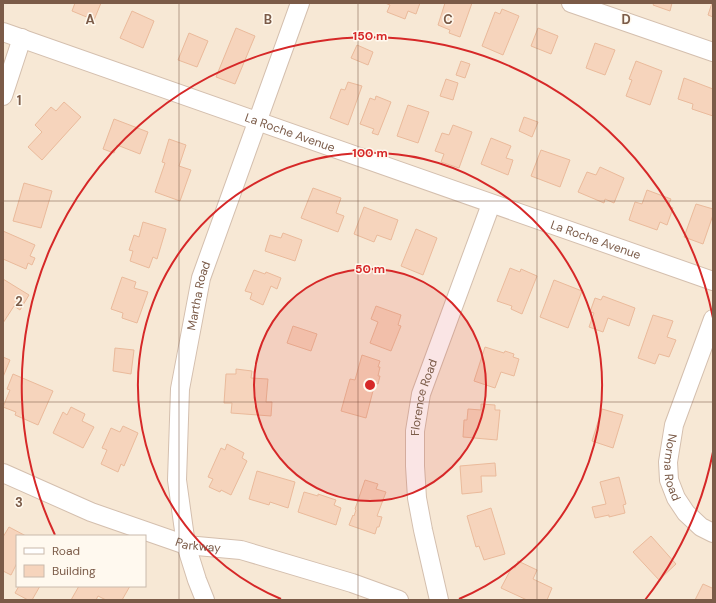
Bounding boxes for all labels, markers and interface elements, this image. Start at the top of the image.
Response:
text: A [85,11,95,28]
text: B [264,11,272,28]
text: C [443,11,453,28]
text: D [621,11,631,28]
text: 150 m [353,28,387,44]
text: 1 [17,92,21,109]
street label: La Roche Avenue [243,109,337,156]
text: 100 m [352,145,388,161]
street label: La Roche Avenue [548,217,643,263]
street label: Martha Road [183,259,214,332]
text: 50 m [355,261,385,277]
text: 2 [15,293,23,310]
street label: Florence Road [407,357,441,436]
centre of rings [363,378,377,392]
street label: Norma Road [660,433,684,503]
text: 3 [15,494,23,511]
street label: Parkway [173,534,222,556]
legend [16,535,146,587]
text: Road [52,543,80,559]
text: Building [52,563,96,579]

